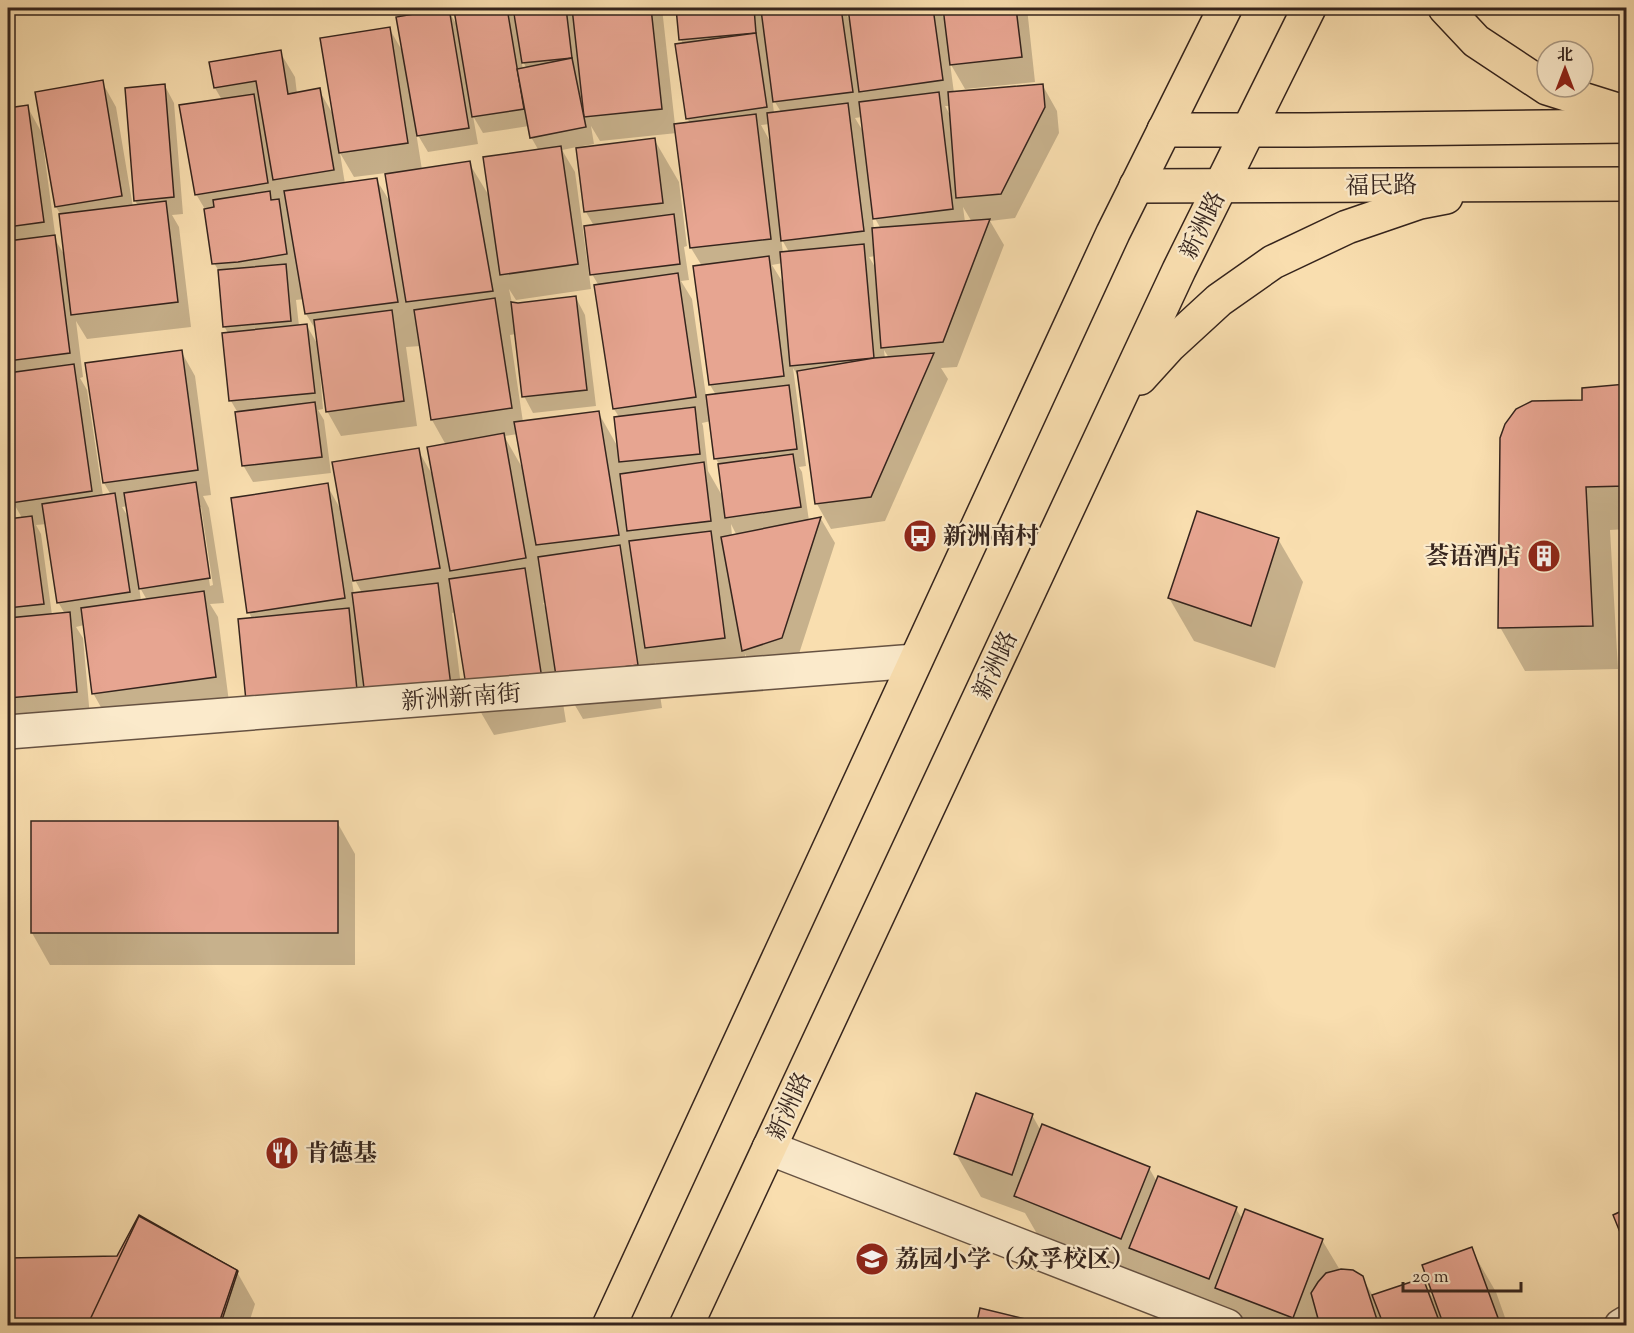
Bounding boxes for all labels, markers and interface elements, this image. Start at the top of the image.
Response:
north arrow [1535,39,1595,99]
text: 北 [1557,45,1573,68]
street label: 福民路 [1345,169,1417,205]
street label: 新洲路 [1173,186,1235,266]
bus stop icon: 新洲南村 [902,518,938,554]
place label: 新洲南村 [943,521,1039,555]
building icon: 荟语酒店 [1526,538,1562,574]
place label: 荟语酒店 [1425,541,1521,575]
street label: 新洲路 [966,626,1027,706]
street label: 新洲新南街 [400,678,522,720]
street label: 新洲路 [760,1067,821,1147]
restaurant icon: 肯德基 [264,1135,300,1171]
place label: 肯德基 [305,1138,377,1172]
school or university icon: 荔园小学（众孚校区） [854,1241,890,1277]
place label: 荔园小学（众孚校区） [895,1244,1135,1278]
scale bar [1403,1255,1522,1293]
text: 20 m [1412,1265,1449,1291]

